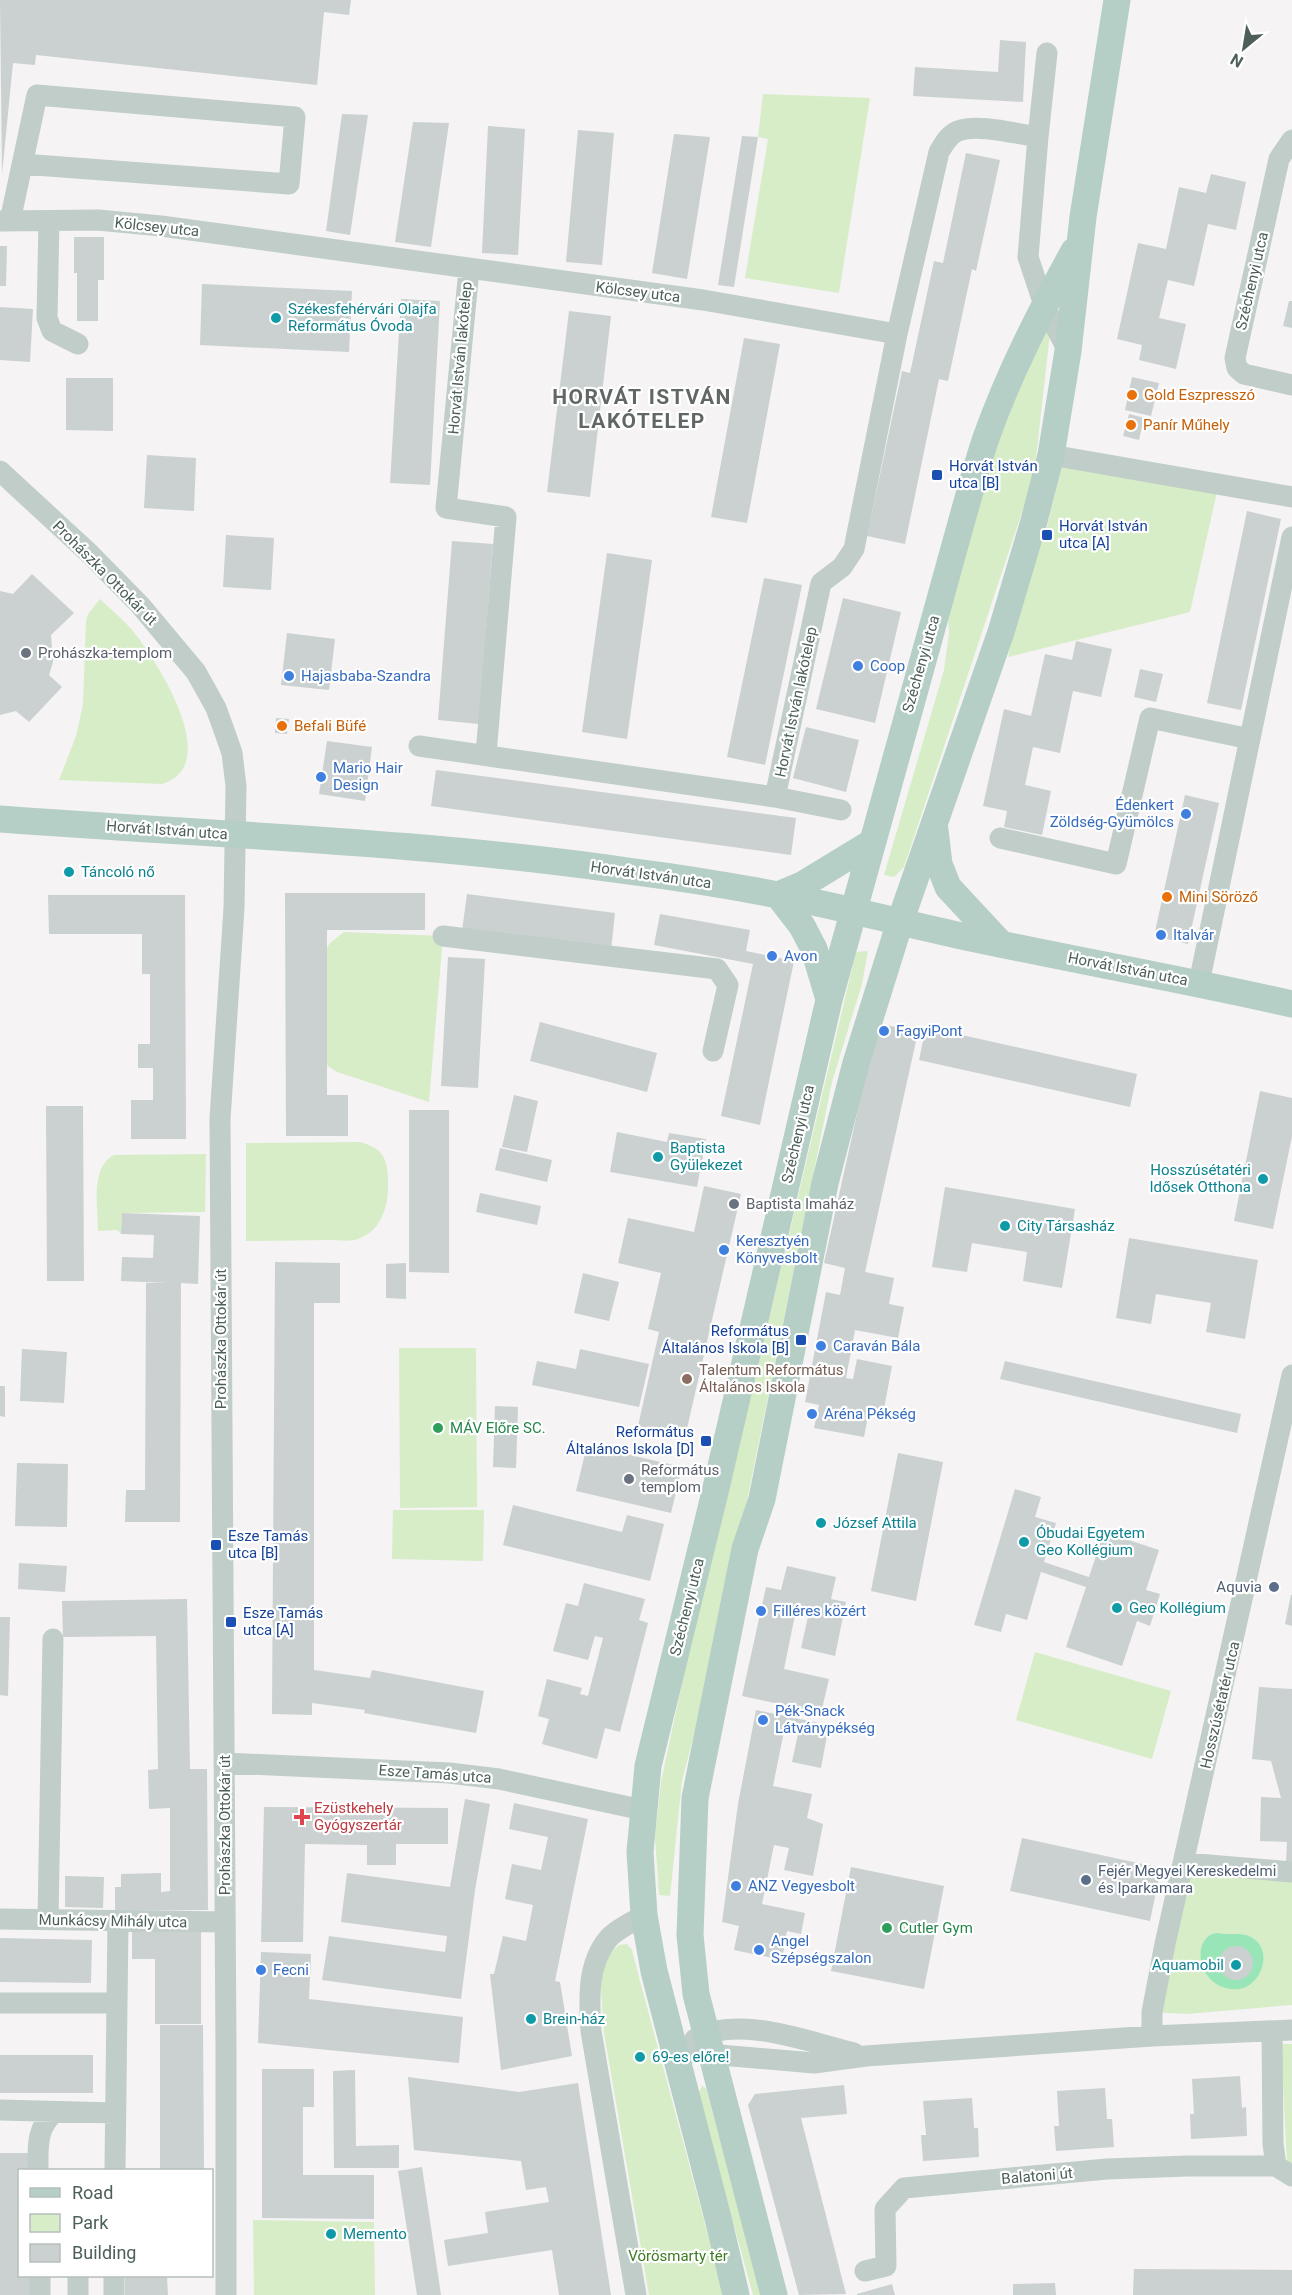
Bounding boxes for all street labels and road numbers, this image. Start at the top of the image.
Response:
street label: Kölcsey utca [114,214,200,240]
street label: Széchenyi utca [1232,230,1272,332]
street label: Kölcsey utca [595,278,681,306]
street label: Horvát István lakótelep [444,281,476,435]
street label: Prohászka Ottokár út [49,517,161,629]
street label: Széchenyi utca [899,613,943,715]
street label: Horvát István lakótelep [771,625,821,779]
street label: Horvát István utca [106,817,228,843]
street label: Horvát István utca [590,858,712,892]
street label: Horvát István utca [1067,949,1189,989]
street label: Széchenyi utca [778,1083,818,1185]
street label: Prohászka Ottokár út [212,1269,230,1409]
street label: Széchenyi utca [666,1556,708,1658]
street label: Hosszúsétatér utca [1197,1640,1243,1770]
street label: Prohászka Ottokár út [216,1755,234,1895]
street label: Esze Tamás utca [378,1761,492,1787]
street label: Munkácsy Mihály utca [39,1911,187,1931]
street label: Balatoni út [1001,2164,1073,2188]

